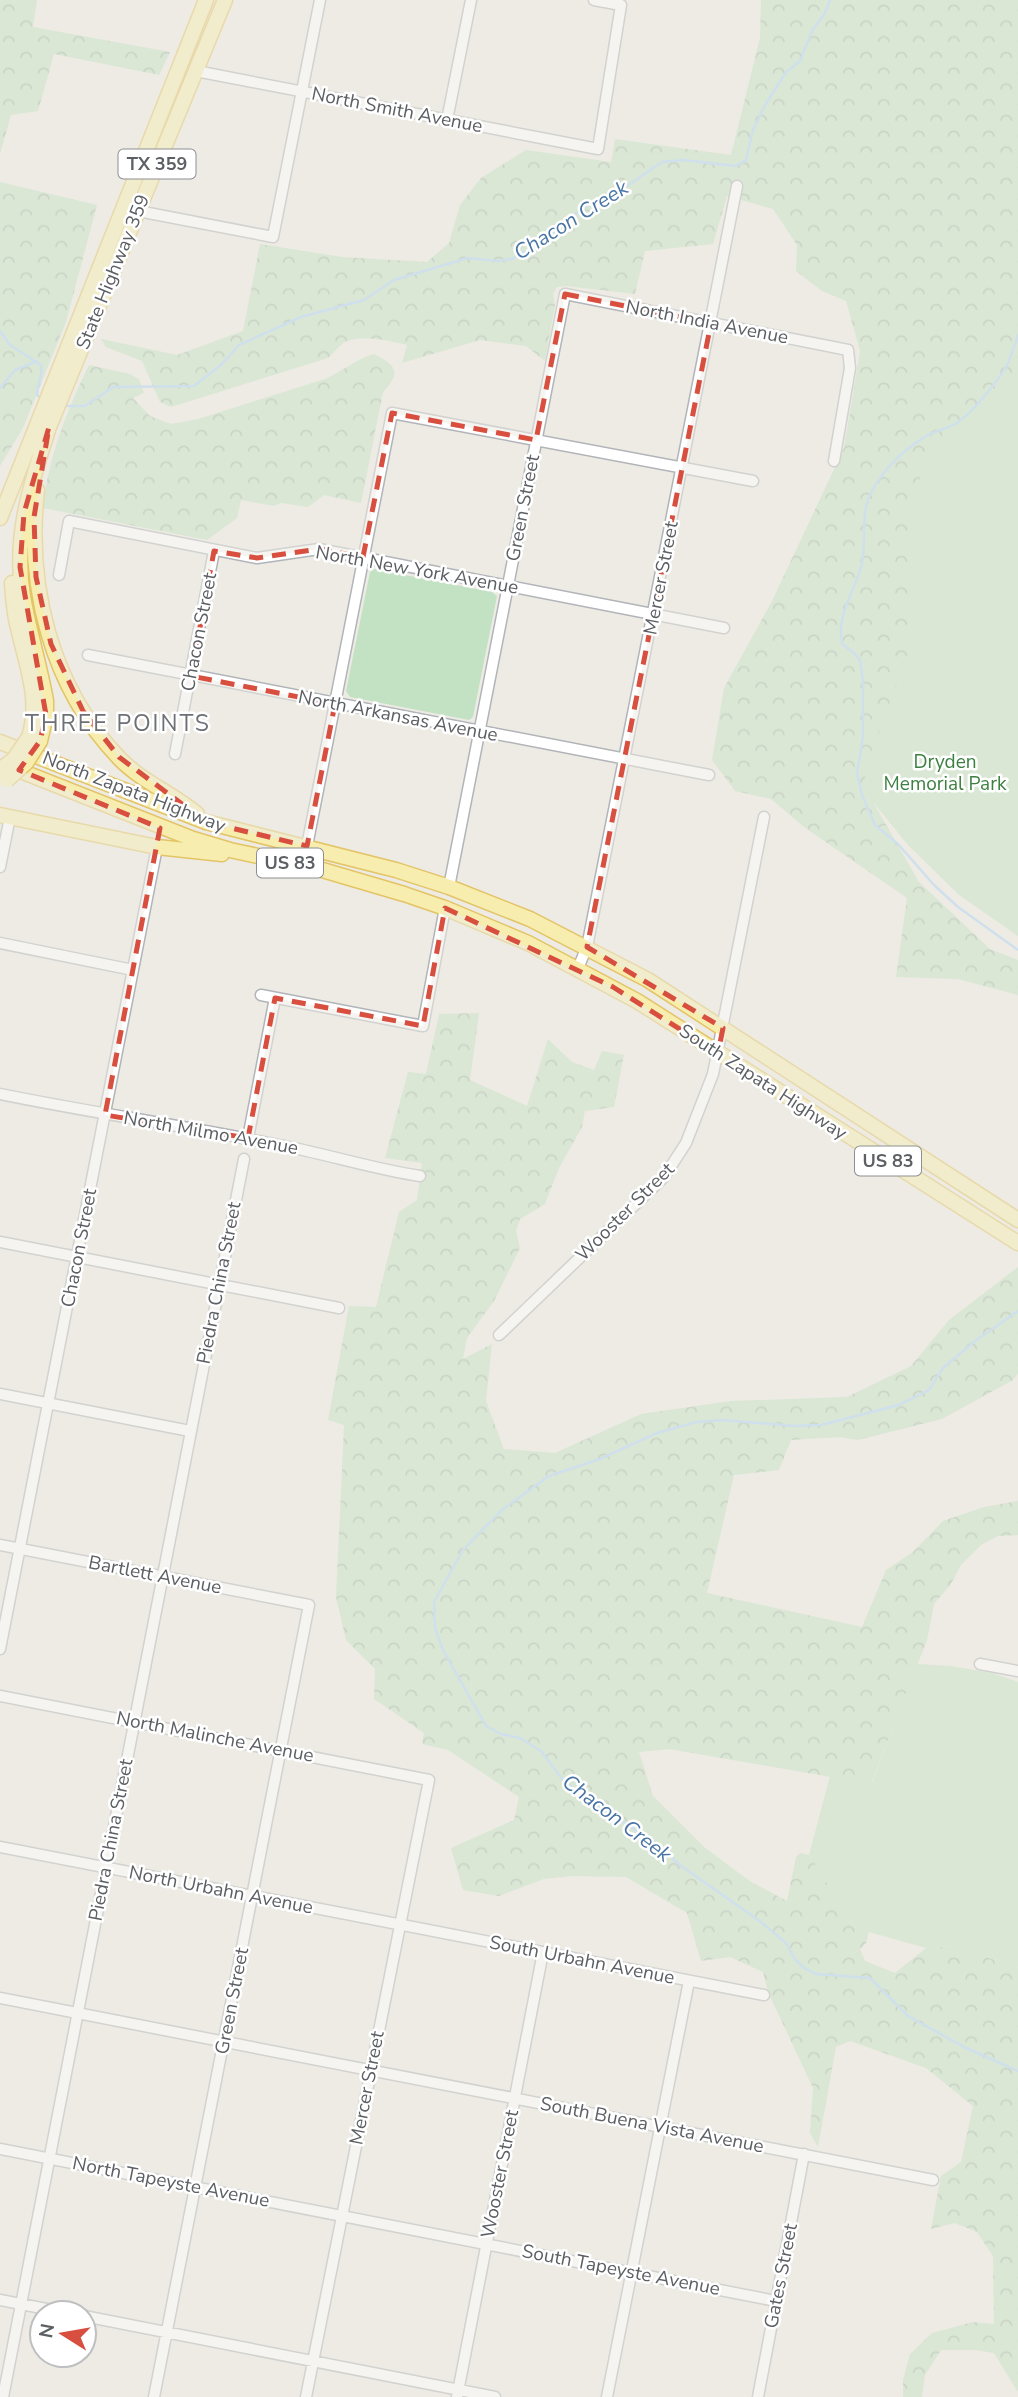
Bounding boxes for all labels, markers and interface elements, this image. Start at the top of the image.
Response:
street label: North Smith Avenue [309,81,485,139]
road number: TX 359 [118,149,196,178]
water label: Chacon Creek [508,173,634,266]
street label: State Highway 359 [70,191,156,353]
street label: North India Avenue [624,293,790,351]
street label: Green Street [500,452,546,564]
street label: Mercer Street [637,519,685,637]
street label: North New York Avenue [314,539,520,601]
street label: Chacon Street [175,570,223,694]
street label: North Arkansas Avenue [296,684,500,748]
district label: THREE POINTS [25,708,211,739]
street label: North Zapata Highway [39,745,230,839]
park label: Dryden Memorial Park [884,749,1007,797]
road number: US 83 [257,848,323,878]
street label: South Zapata Highway [674,1018,852,1146]
street label: North Milmo Avenue [122,1105,300,1161]
road number: US 83 [855,1146,921,1176]
street label: Wooster Street [570,1157,680,1267]
street label: Chacon Street [55,1186,103,1310]
street label: Piedra China Street [191,1199,248,1366]
street label: Bartlett Avenue [86,1549,224,1601]
street label: North Malinche Avenue [114,1705,316,1769]
street label: Piedra China Street [83,1756,140,1923]
water label: Chacon Creek [557,1768,678,1869]
street label: North Urbahn Avenue [127,1859,315,1921]
street label: South Urbahn Avenue [487,1929,677,1991]
street label: Green Street [209,1945,255,2057]
street label: Mercer Street [343,2029,391,2147]
street label: South Buena Vista Avenue [538,2091,766,2159]
street label: Wooster Street [475,2107,525,2240]
street label: North Tapeyste Avenue [70,2150,272,2214]
street label: Gates Street [758,2221,804,2331]
street label: South Tapeyste Avenue [520,2238,722,2302]
north arrow [28,2299,98,2369]
text: N [33,2321,61,2340]

